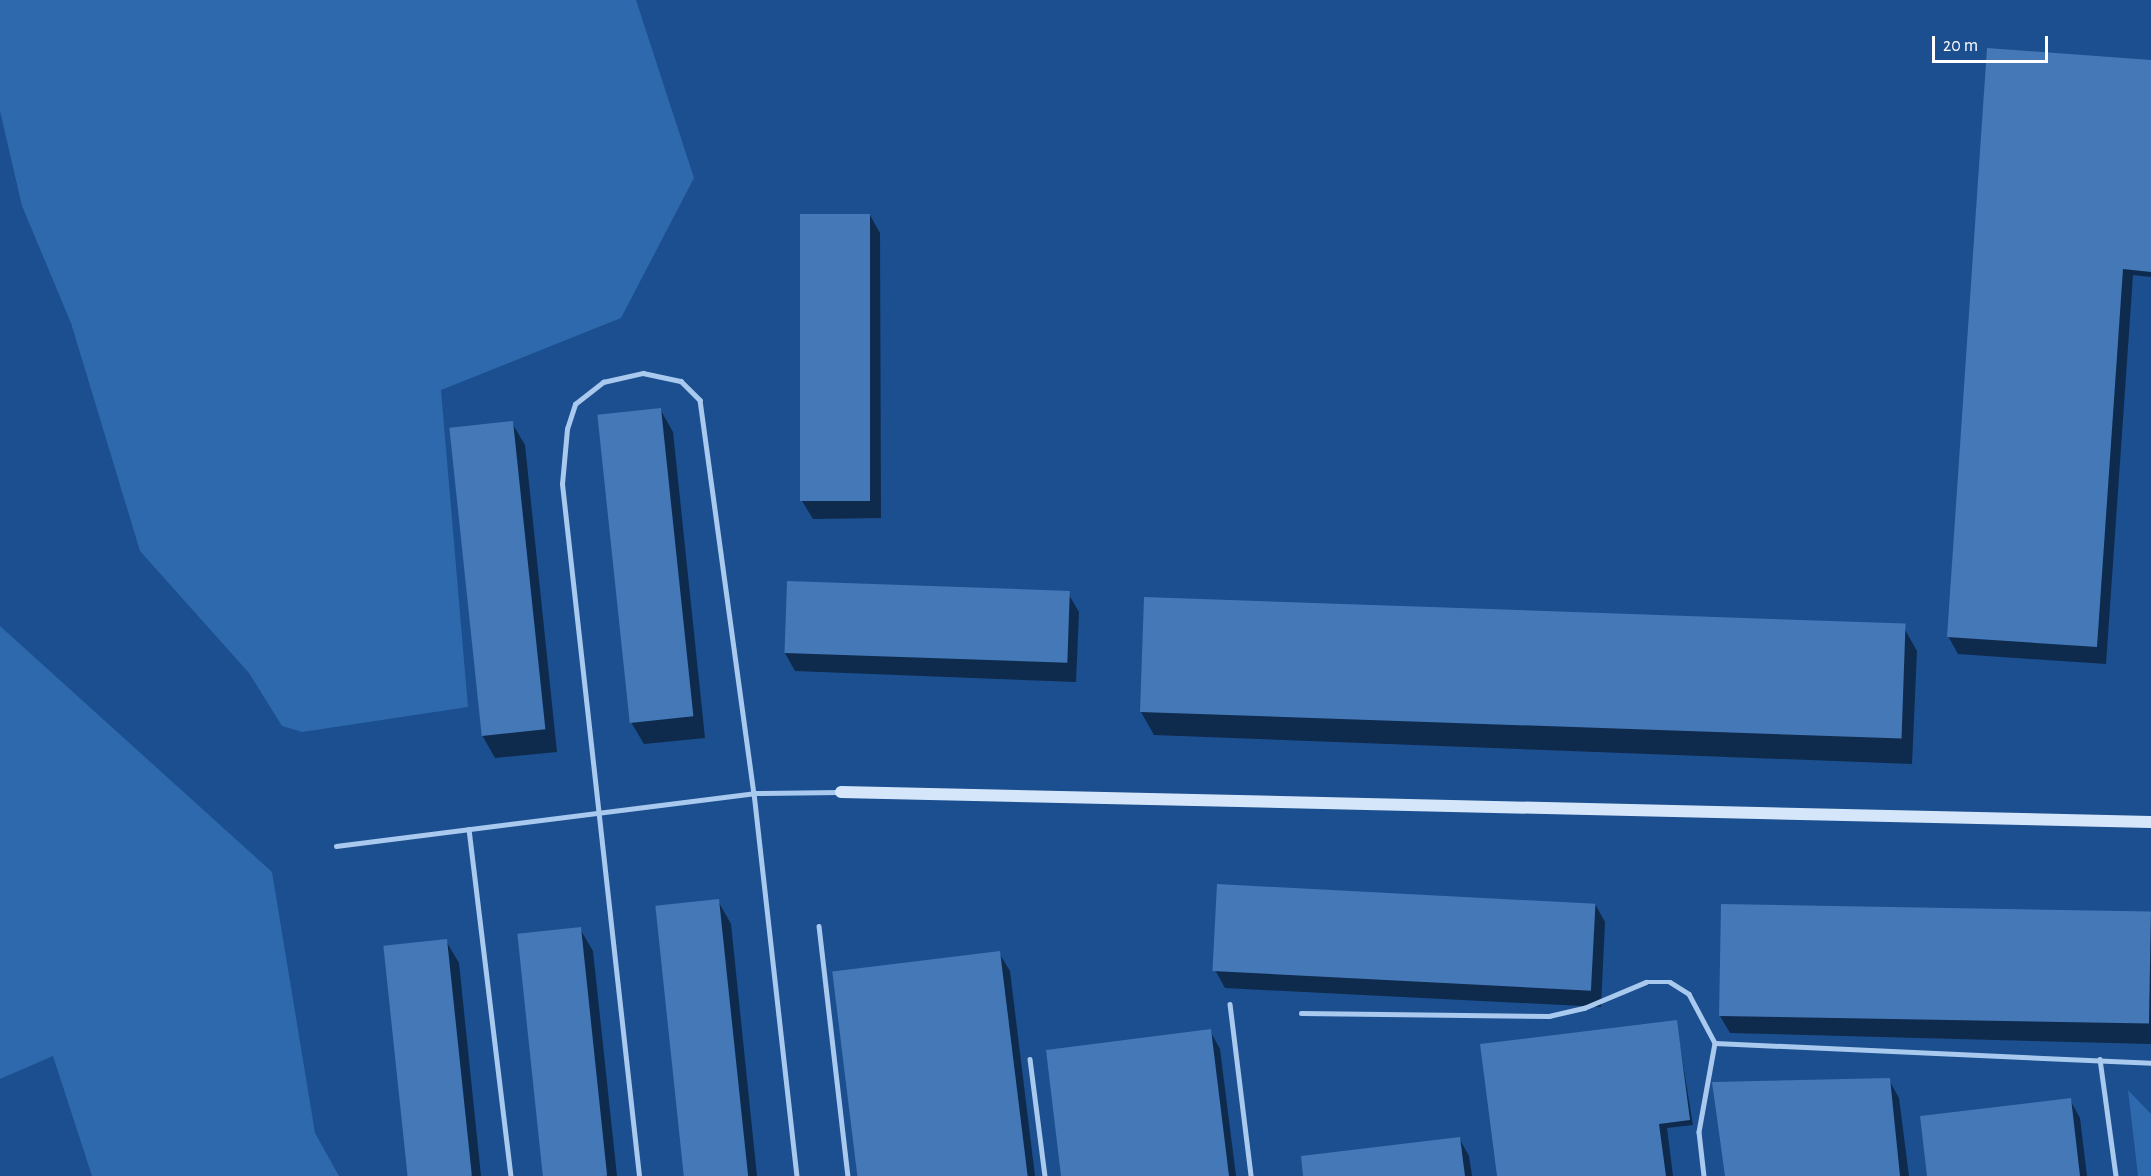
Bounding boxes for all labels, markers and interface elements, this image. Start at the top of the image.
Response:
scale bar [1935,24,2050,62]
text: 20 m [1943,37,1978,55]

